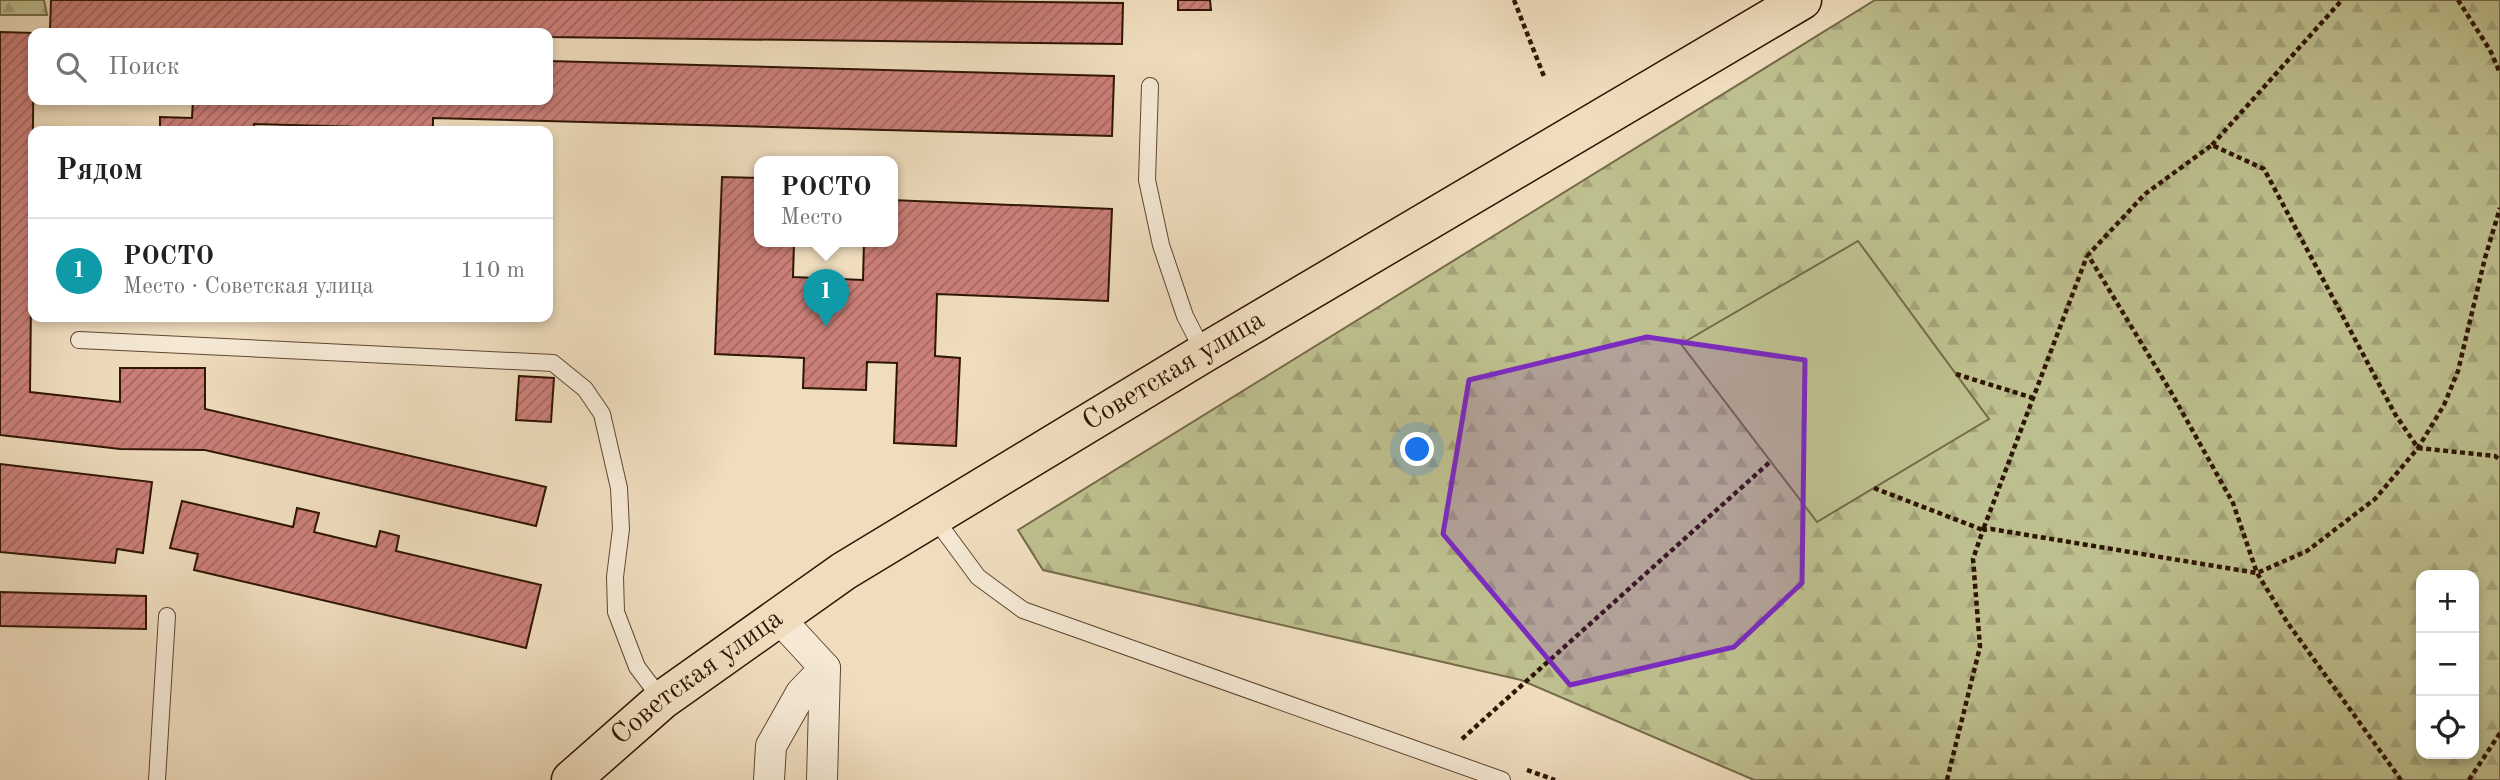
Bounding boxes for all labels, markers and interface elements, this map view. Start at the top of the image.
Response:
search box [28,28,553,105]
icon: search [52,48,90,86]
text: Поиск [108,54,180,80]
text: Рядом [56,156,143,186]
popup [754,156,898,247]
text: РОСТО [780,175,872,201]
text: Место [780,206,843,229]
text: РОСТО [123,244,214,270]
text: 1 [72,259,86,282]
text: 110 m [460,259,525,282]
pin: 1 [803,269,849,327]
text: Место · Советская улица [123,275,374,298]
street label: Советская улица [1078,306,1270,437]
your location [1400,432,1434,466]
map controls [2416,570,2479,759]
button: + [2416,570,2479,633]
street label: Советская улица [607,605,789,751]
button: − [2416,633,2479,696]
button: locate [2416,696,2479,759]

